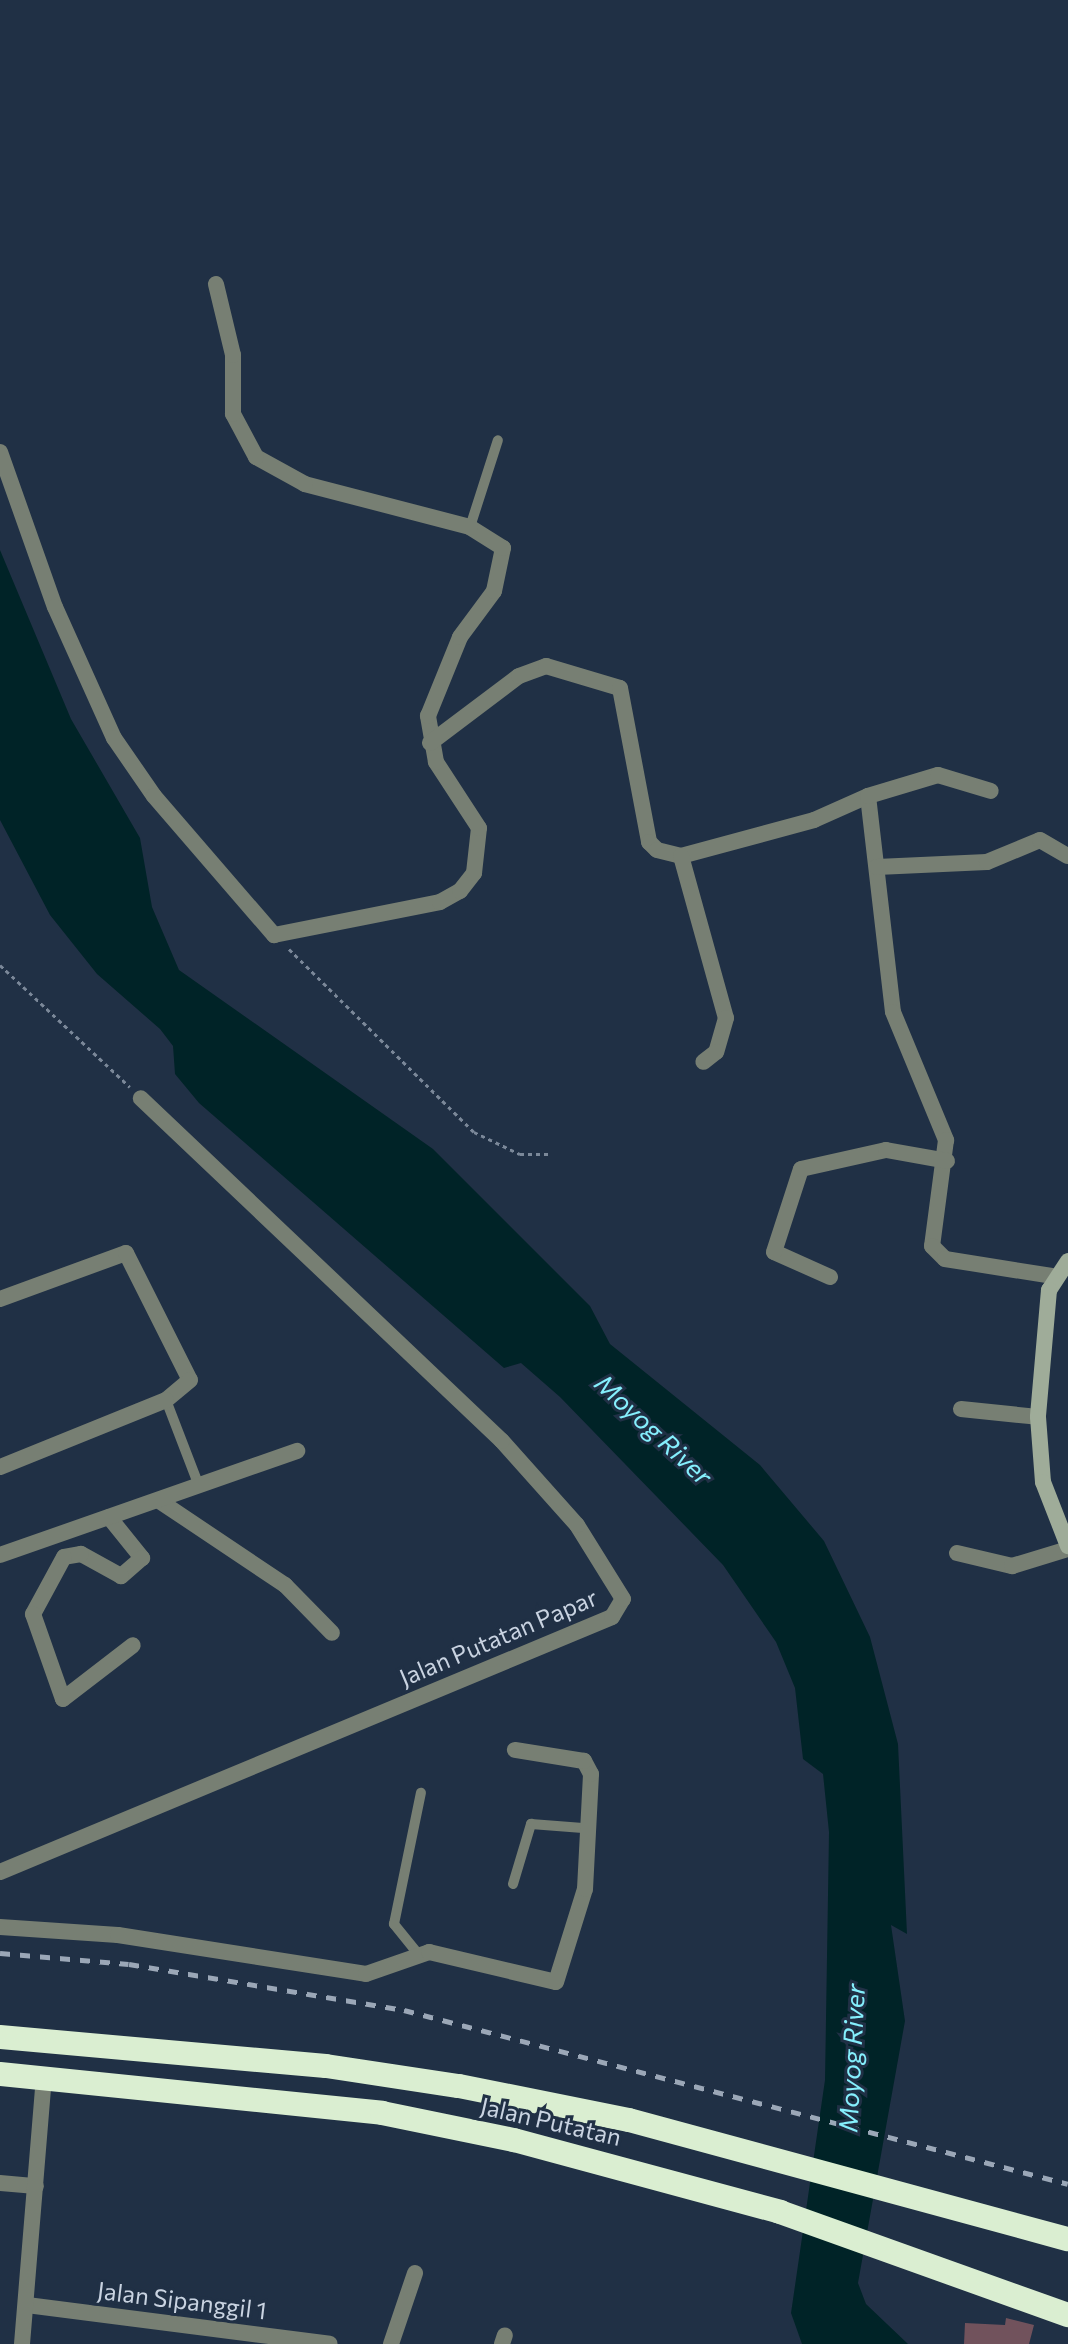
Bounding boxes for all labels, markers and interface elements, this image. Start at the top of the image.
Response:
water label: Moyog River [589,1367,719,1491]
street label: Jalan Putatan Papar [395,1582,601,1692]
water label: Moyog River [832,1983,870,2133]
street label: Jalan Putatan [478,2091,624,2151]
street label: Jalan Sipanggil 1 [96,2275,268,2325]

